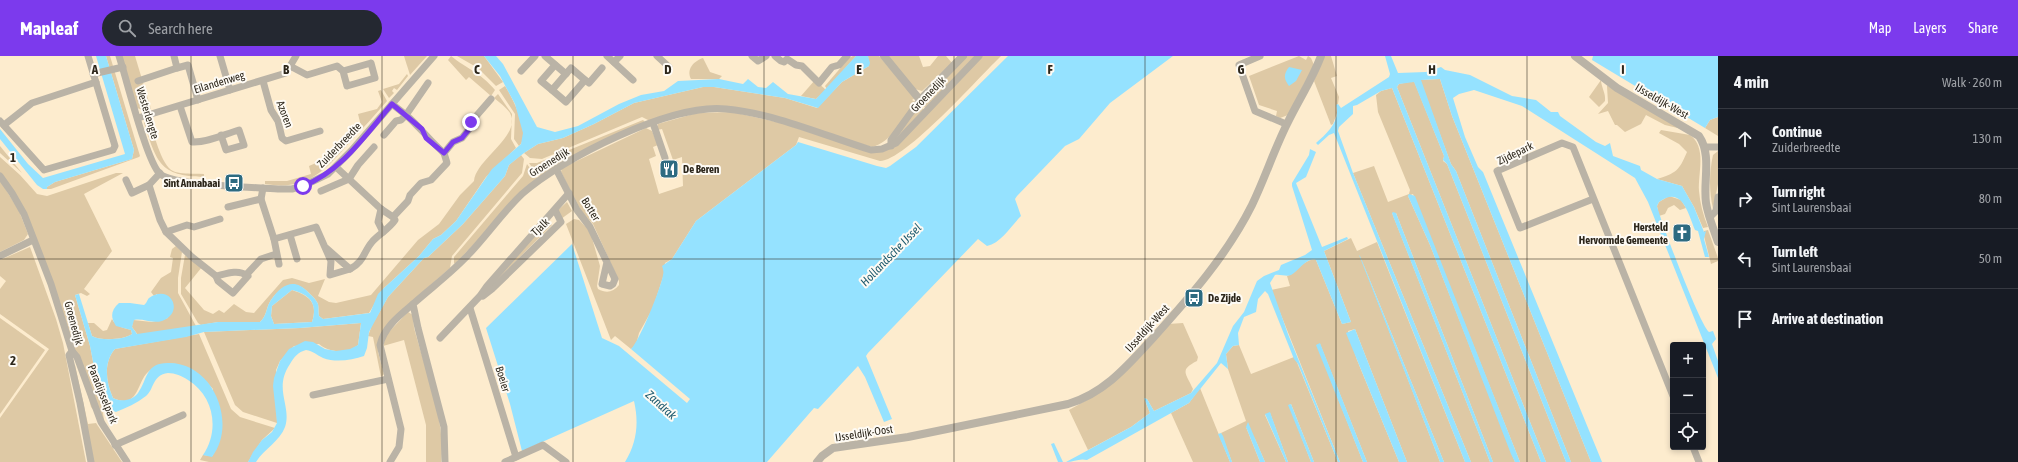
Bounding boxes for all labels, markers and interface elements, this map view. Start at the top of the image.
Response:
search box [102,10,382,46]
text: Mapleaf [20,17,78,39]
icon: search [116,17,138,39]
text: Search here [148,20,213,37]
text: Map [1869,20,1891,36]
text: Layers [1913,20,1946,36]
text: Share [1968,20,1998,36]
text: A [91,62,99,77]
text: B [283,62,290,77]
text: C [474,62,480,77]
text: D [664,62,672,77]
text: E [856,62,862,77]
text: F [1047,62,1053,77]
text: G [1238,62,1245,77]
text: H [1428,62,1436,77]
text: I [1621,62,1625,77]
street label: Eilandenweg [192,69,246,95]
text: 4 min [1734,72,1769,92]
street label: Groenedijk [908,74,948,114]
text: Walk · 260 m [1942,75,2002,90]
street label: IJsseldijk-West [1633,81,1691,121]
street label: Westerlengte [134,86,162,140]
street label: Azoren [274,99,296,129]
route end [462,113,480,131]
street label: Zuiderbreedte [315,120,363,170]
text: Continue [1772,123,1822,140]
icon: ahead [1734,128,1756,150]
text: 130 m [1973,131,2002,146]
street label: Zijdepark [1495,139,1535,167]
text: Zuiderbreedte [1772,140,1840,155]
street label: Groenedijk [527,145,571,179]
text: 1 [10,150,16,165]
restaurant icon: De Beren [658,158,680,180]
place label: De Beren [683,163,719,175]
bus stop icon: Sint Annabaai [223,172,245,194]
place label: Sint Annabaai [164,177,220,189]
route start [294,177,312,195]
text: Turn right [1772,183,1825,200]
icon: right [1734,188,1756,210]
text: 80 m [1979,191,2002,206]
street label: Botter [579,195,603,223]
text: Sint Laurensbaai [1772,200,1852,215]
street label: Tjalk [529,216,551,238]
water label: Hollandsche IJssel [858,221,924,289]
place label: Hersteld Hervormde Gemeente [1579,221,1668,246]
church icon: Hersteld Hervormde Gemeente [1671,222,1693,244]
text: Turn left [1772,243,1818,260]
icon: left [1734,248,1756,270]
text: 50 m [1979,251,2002,266]
text: Sint Laurensbaai [1772,260,1852,275]
bus stop icon: De Zijde [1183,287,1205,309]
place label: De Zijde [1208,292,1241,304]
street label: Groenedijk [62,300,86,346]
street label: IJsseldijk-West [1123,302,1171,354]
icon: arrive [1734,308,1756,330]
text: Arrive at destination [1772,310,1883,327]
map controls [1670,342,1706,450]
button: + [1670,342,1706,378]
text: 2 [10,353,16,368]
street label: Paradijsselpark [86,363,120,425]
street label: Boeier [493,365,513,394]
button: − [1670,378,1706,414]
water label: Zandrak [643,388,680,423]
button: locate [1670,414,1706,450]
street label: IJsseldijk-Oost [834,423,894,443]

